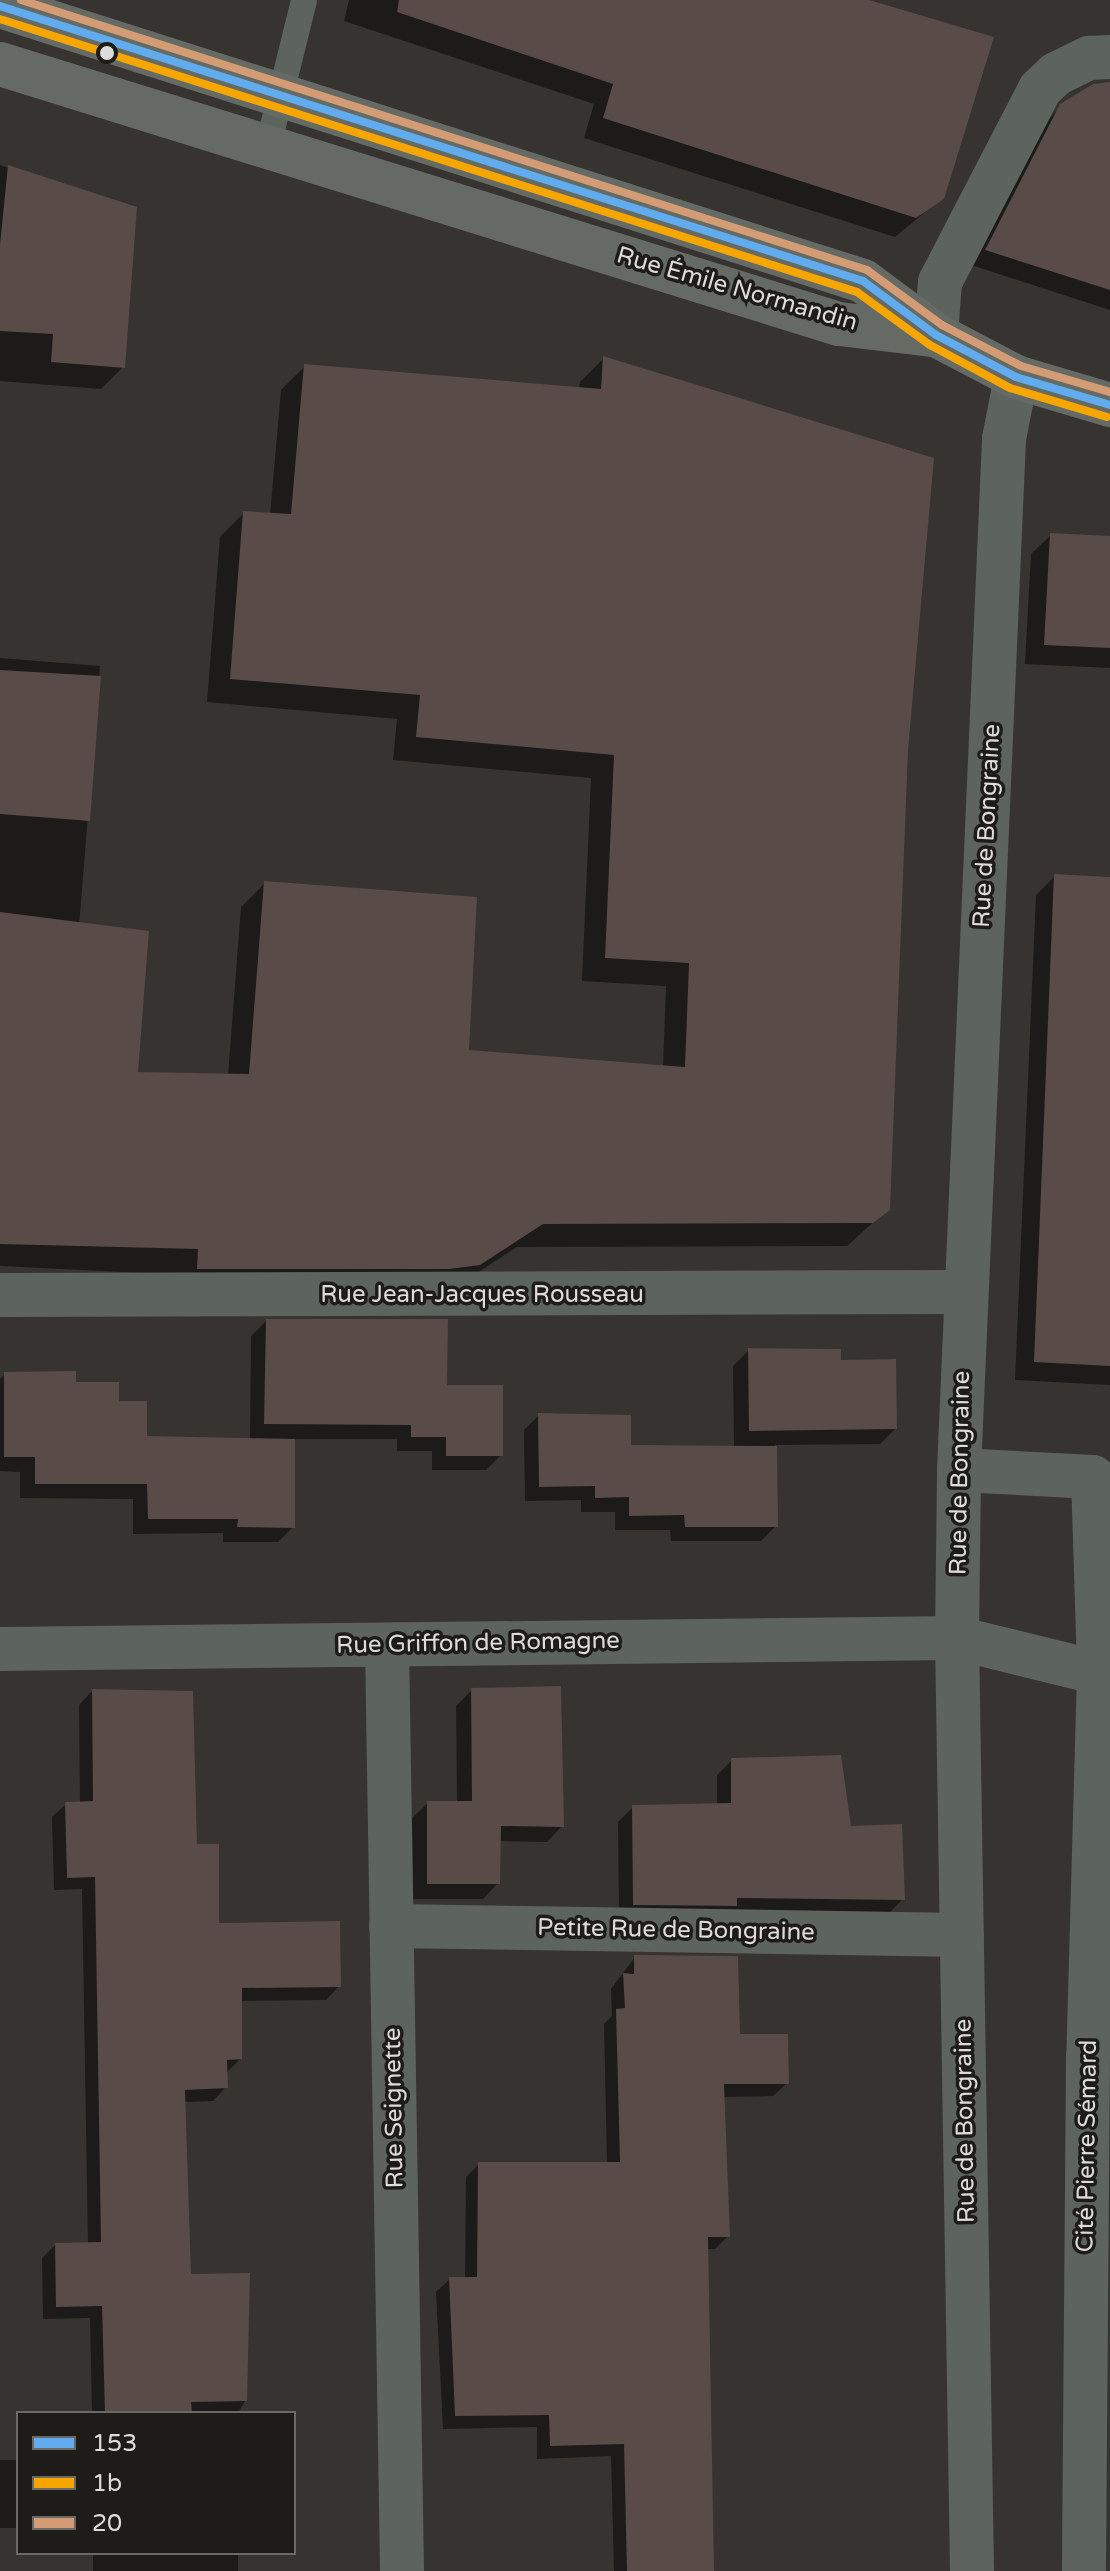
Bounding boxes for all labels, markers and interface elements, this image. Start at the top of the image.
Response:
unlabelled marker [99,45,115,61]
street label: Rue Émile Normandin [613,241,861,337]
street label: Rue de Bongraine [967,723,1007,929]
street label: Rue Jean-Jacques Rousseau [320,1281,644,1309]
street label: Rue de Bongraine [944,1371,976,1575]
street label: Rue Griffon de Romagne [336,1626,620,1660]
street label: Petite Rue de Bongraine [537,1913,815,1947]
street label: Rue de Bongraine [949,2019,981,2223]
street label: Rue Seignette [378,2027,410,2189]
street label: Cité Pierre Sémard [1071,2039,1103,2253]
legend [16,2411,296,2555]
text: 153 [92,2429,137,2458]
text: 1b [92,2469,122,2498]
text: 20 [92,2509,122,2538]

